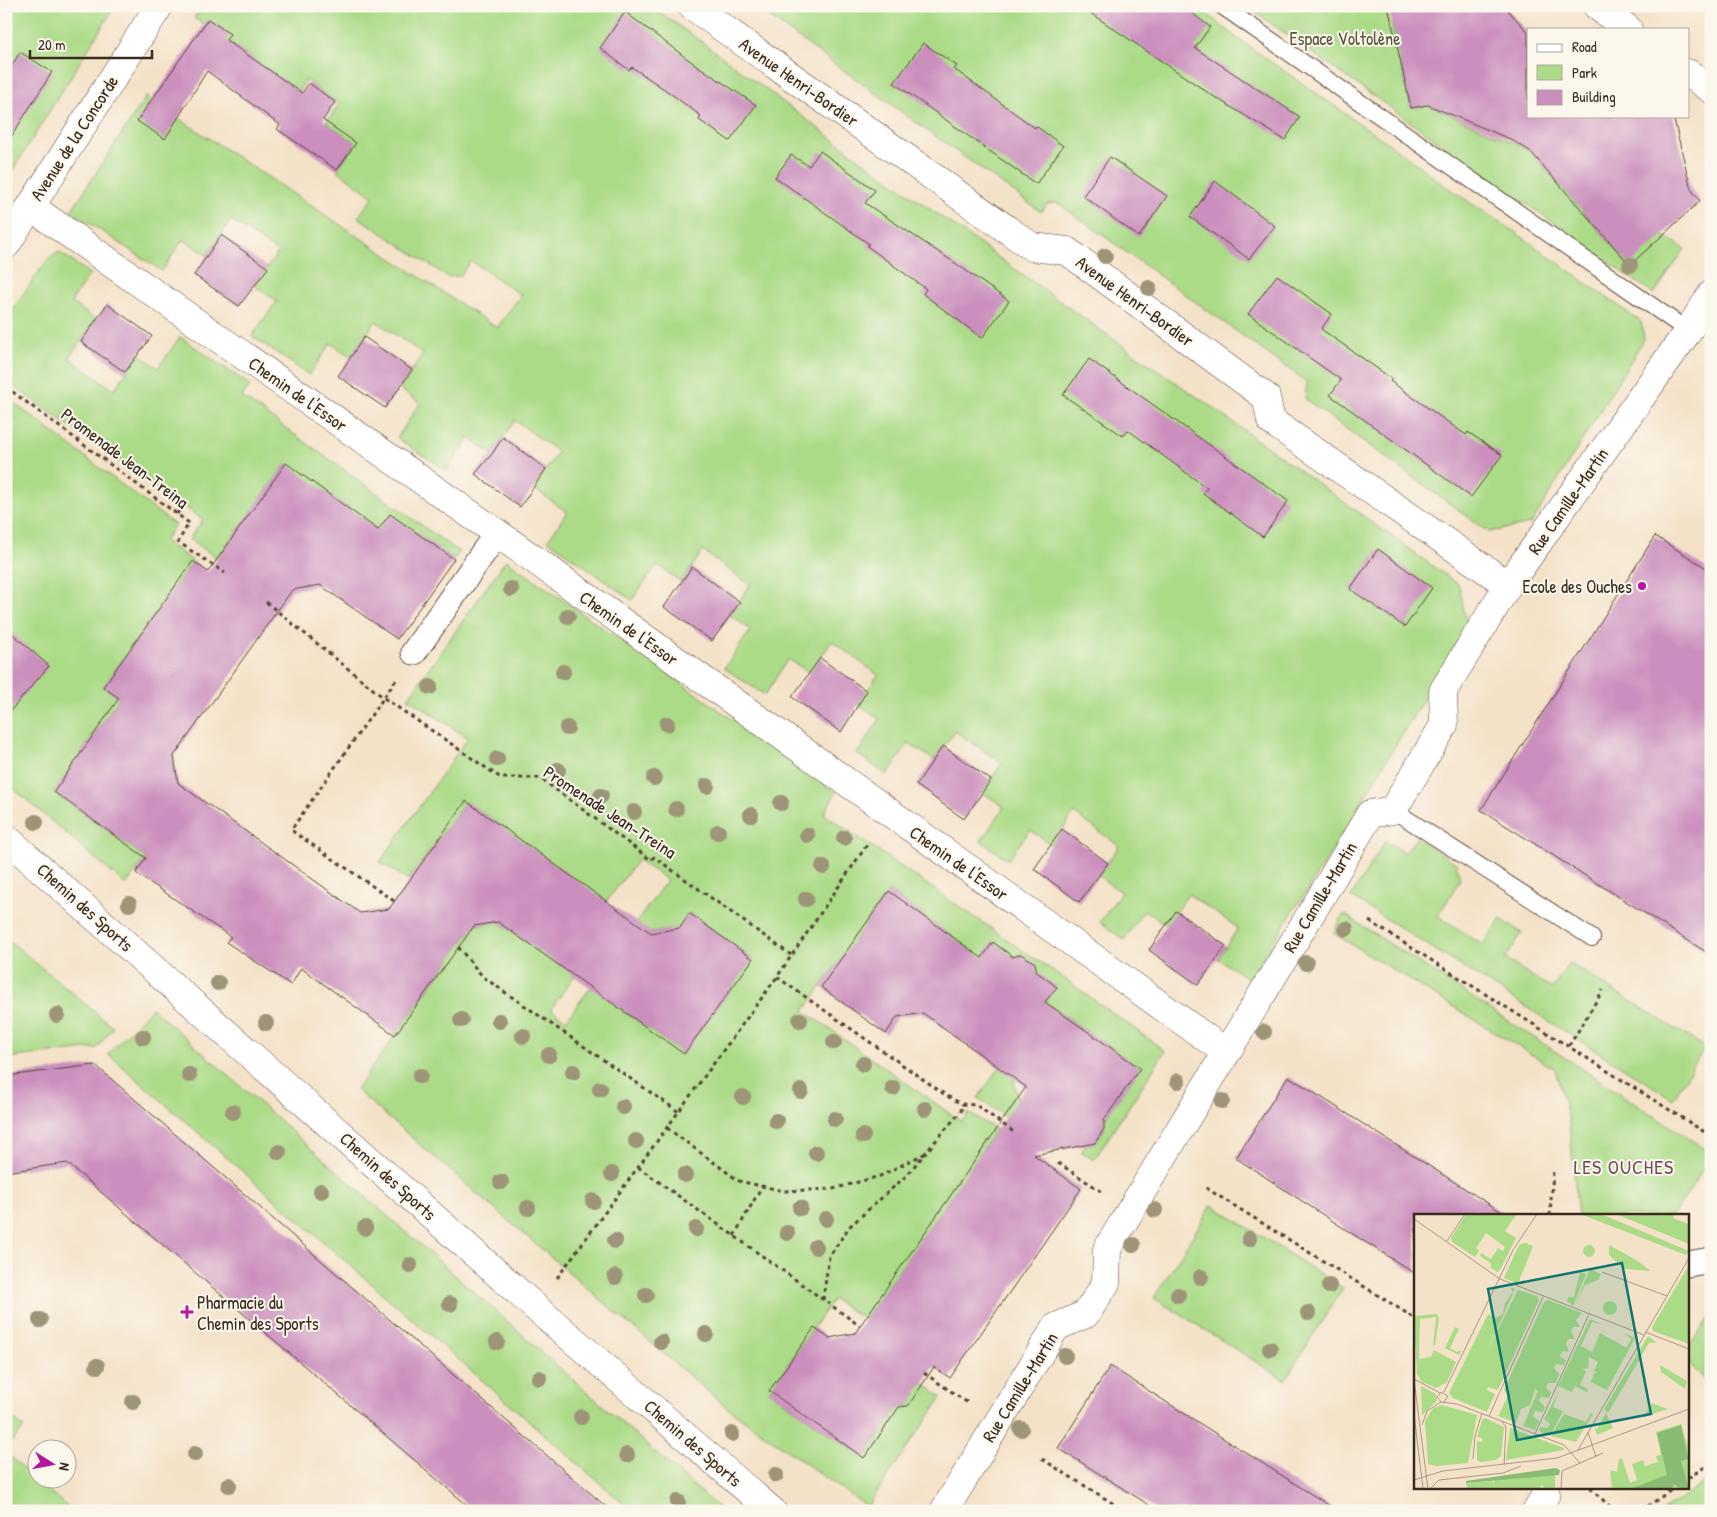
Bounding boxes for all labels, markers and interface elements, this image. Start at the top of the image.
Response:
park label: Espace Voltolène [1290,26,1400,51]
scale bar [30,28,152,60]
legend [1527,28,1690,118]
street label: Avenue Henri-Bordier [734,32,864,132]
text: 20 m [38,34,65,55]
text: Road [1572,36,1597,57]
text: Park [1572,62,1597,83]
street label: Avenue de la Concorde [24,71,124,205]
text: Building [1572,86,1616,107]
street label: Avenue Henri-Bordier [1071,250,1199,352]
street label: Chemin de l'Essor [244,351,352,437]
street label: Promenade Jean-Treina [56,402,194,514]
street label: Rue Camille-Martin [1522,443,1614,559]
place label: Ecole des Ouches [1523,574,1632,599]
marker: Ecole des Ouches [1636,580,1648,592]
street label: Chemin de l'Essor [575,585,683,671]
street label: Promenade Jean-Treina [539,760,681,864]
street label: Chemin de l'Essor [905,820,1013,906]
street label: Rue Camille-Martin [1277,837,1363,957]
street label: Chemin des Sports [31,857,139,957]
street label: Chemin des Sports [334,1126,442,1226]
district label: LES OUCHES [1574,1153,1674,1180]
inset map [1414,1214,1690,1490]
place label: Pharmacie du Chemin des Sports [197,1290,319,1336]
marker: Pharmacie du Chemin des Sports [181,1306,193,1318]
street label: Rue Camille-Martin [976,1327,1064,1447]
street label: Chemin des Sports [639,1394,747,1492]
north arrow [28,1440,78,1490]
text: N [55,1461,75,1473]

